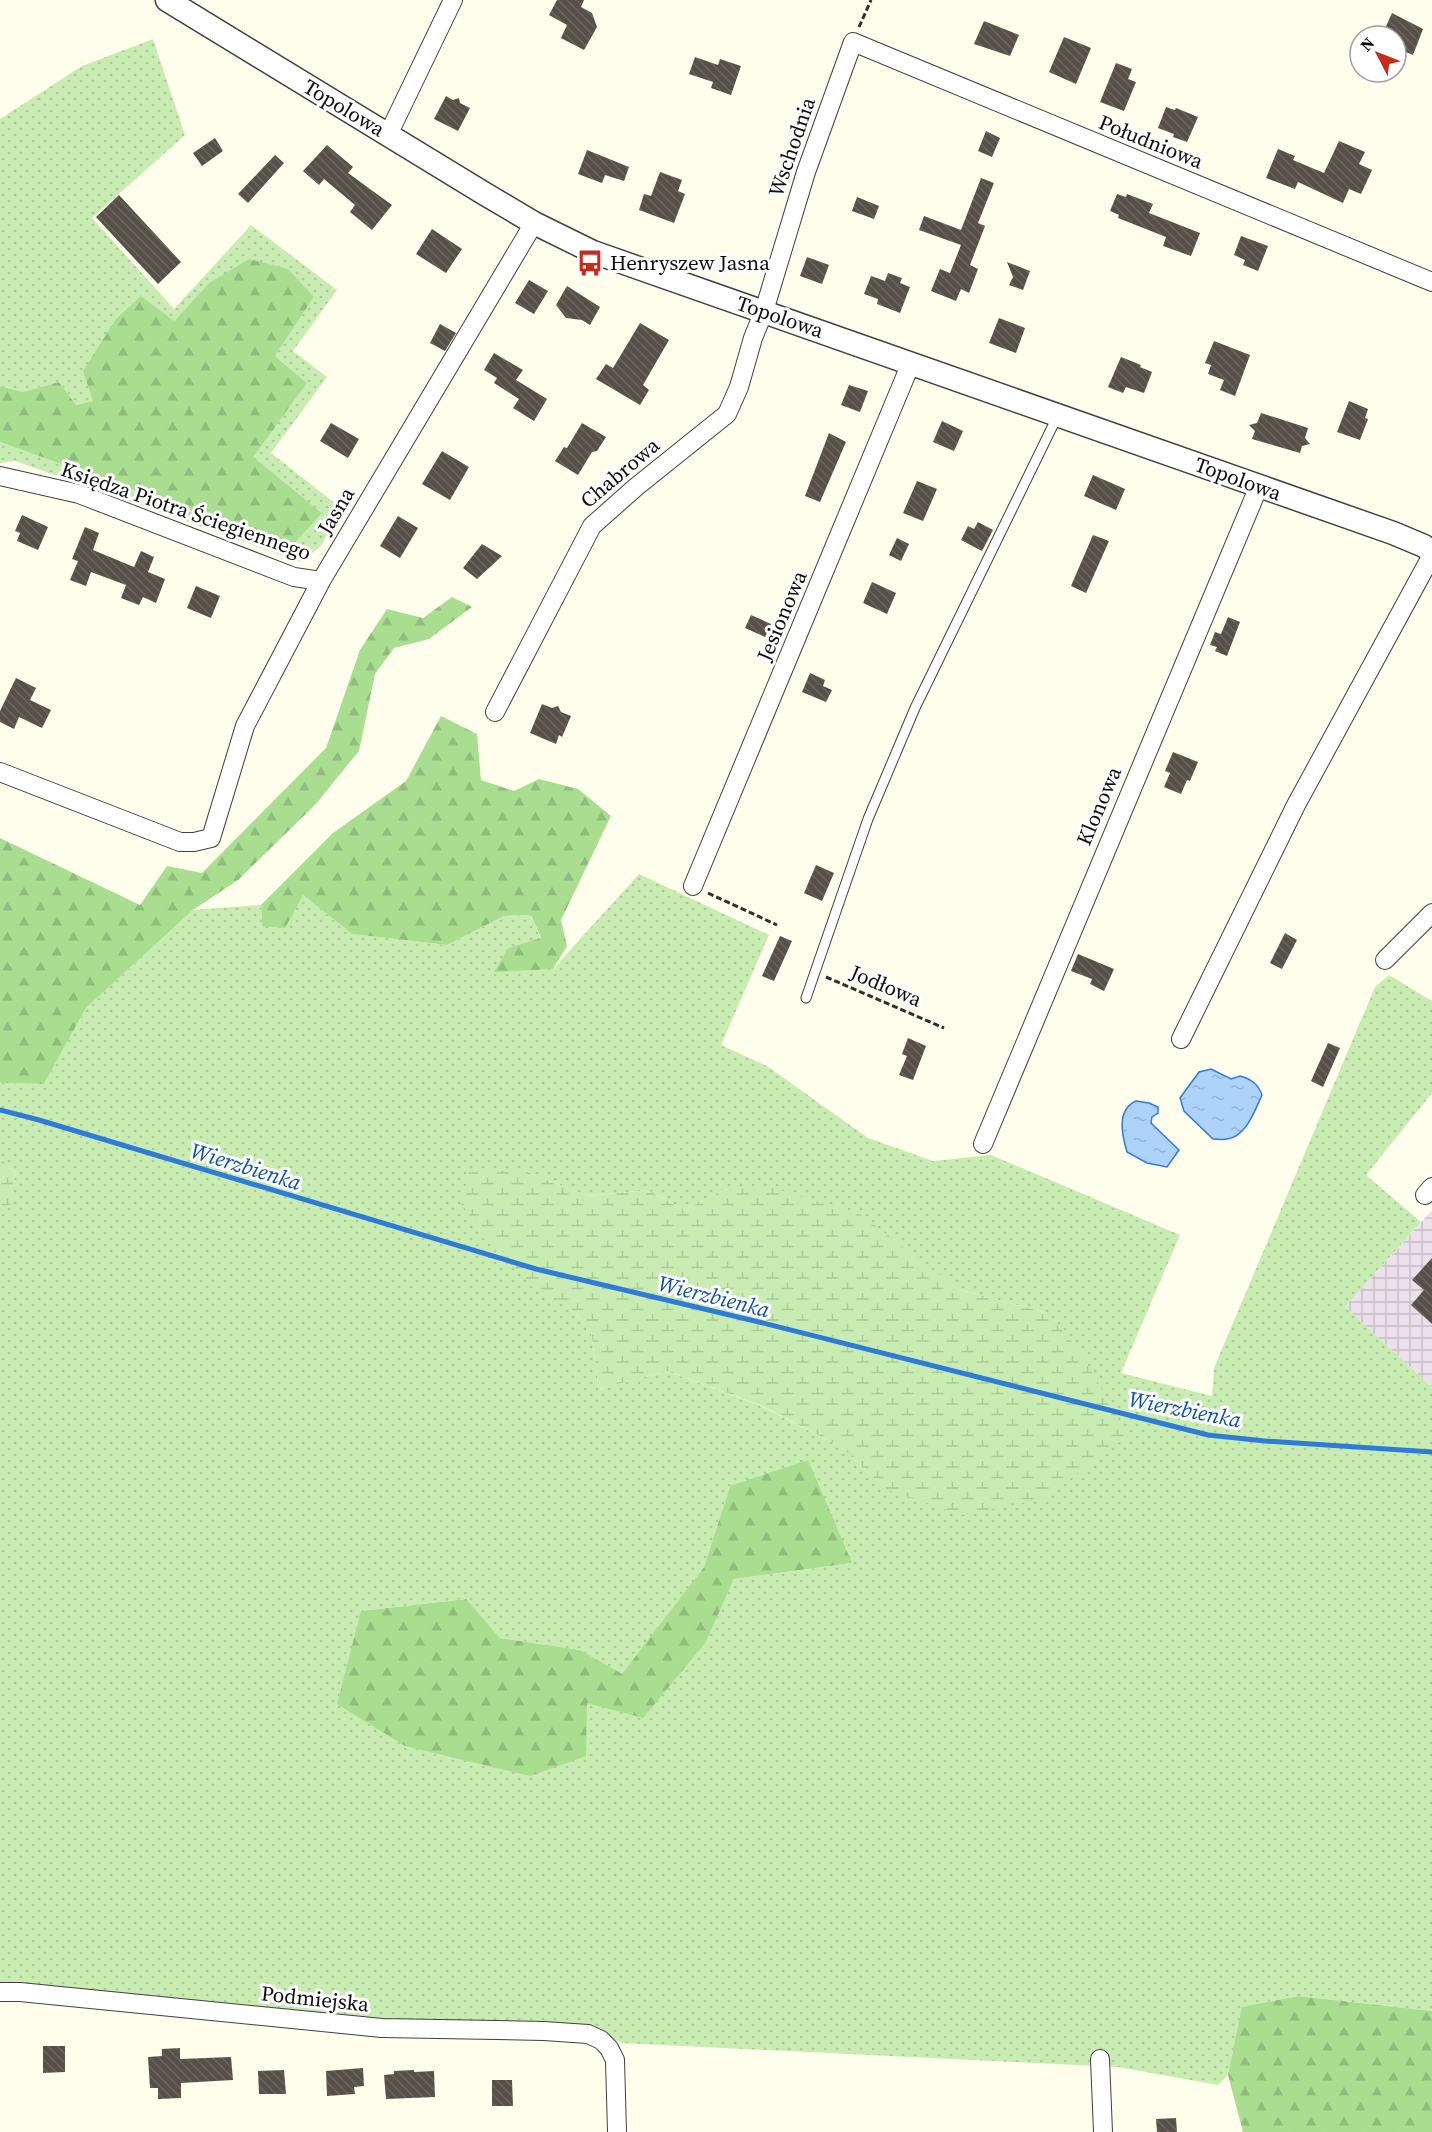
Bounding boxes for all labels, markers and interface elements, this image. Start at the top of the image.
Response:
north arrow [1348,24,1408,84]
text: N [1355,32,1379,56]
street label: Topolowa [298,72,391,143]
street label: Wschodnia [761,93,822,201]
street label: Południowa [1095,107,1208,176]
bus stop icon: Henryszew Jasna [575,248,605,278]
place label: Henryszew Jasna [610,248,770,277]
street label: Topolowa [733,288,828,345]
street label: Chabrowa [574,431,666,514]
street label: Topolowa [1191,449,1286,508]
street label: Księdza Piotra Ściegiennego [57,454,315,567]
street label: Jasna [310,481,361,541]
street label: Jesionowa [749,566,814,666]
street label: Klonowa [1069,762,1128,849]
street label: Jodłowa [845,957,927,1014]
water label: Wierzbienka [187,1135,305,1197]
water label: Wierzbienka [655,1268,773,1324]
water label: Wierzbienka [1126,1383,1244,1435]
street label: Podmiejska [260,1978,371,2019]

